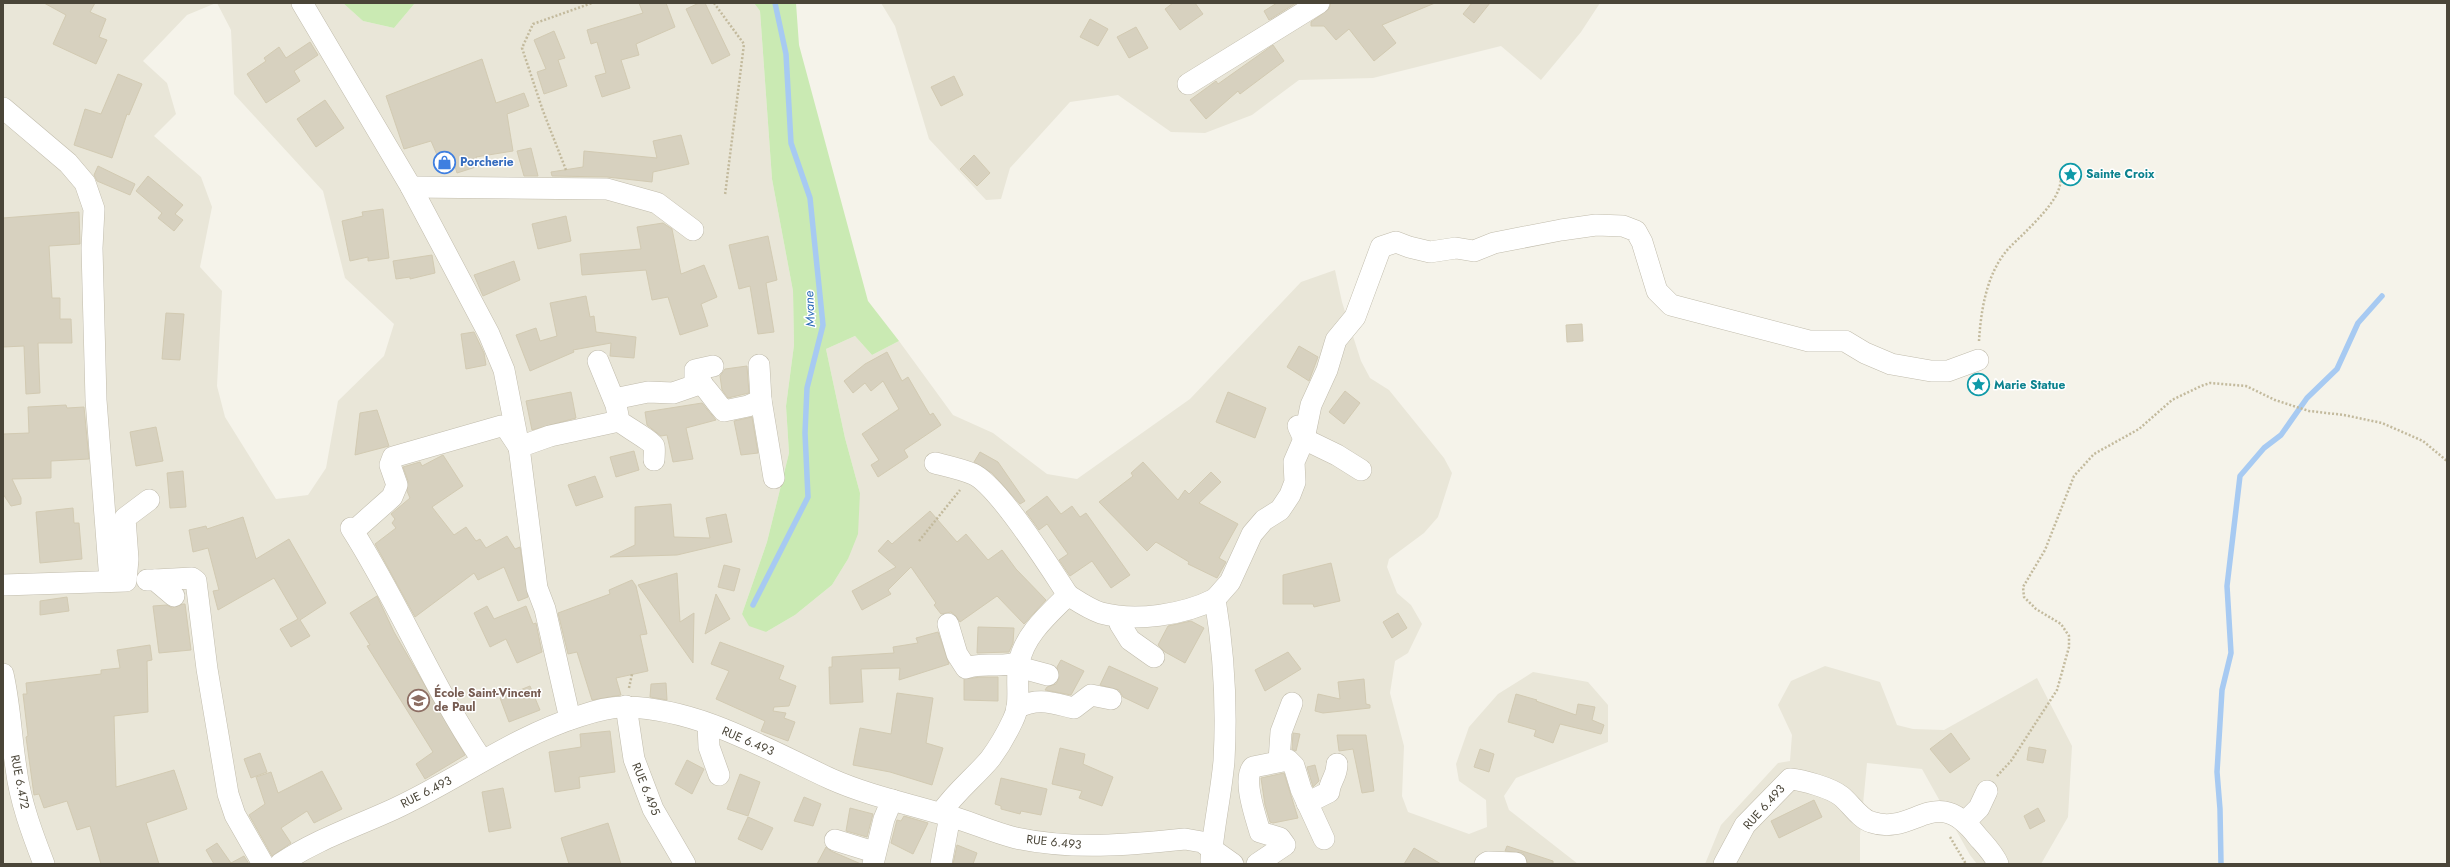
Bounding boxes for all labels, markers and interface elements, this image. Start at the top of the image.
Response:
shop icon: Porcherie [432,149,458,175]
place label: Porcherie [460,153,514,171]
place icon: Sainte Croix [2058,161,2084,187]
place label: Sainte Croix [2086,165,2155,183]
water label: Mvane [799,290,820,327]
place icon: Marie Statue [1966,372,1992,398]
place label: Marie Statue [1994,376,2065,394]
place label: École Saint-Vincent de Paul [434,684,541,716]
school or university icon: École Saint-Vincent de Paul [405,687,431,713]
street label: RUE 6.493 [719,722,777,760]
street label: RUE 6.472 [6,753,34,811]
street label: RUE 6.495 [627,760,665,818]
street label: RUE 6.493 [397,771,455,813]
street label: RUE 6.493 [1739,780,1790,834]
street label: RUE 6.493 [1026,830,1083,854]

